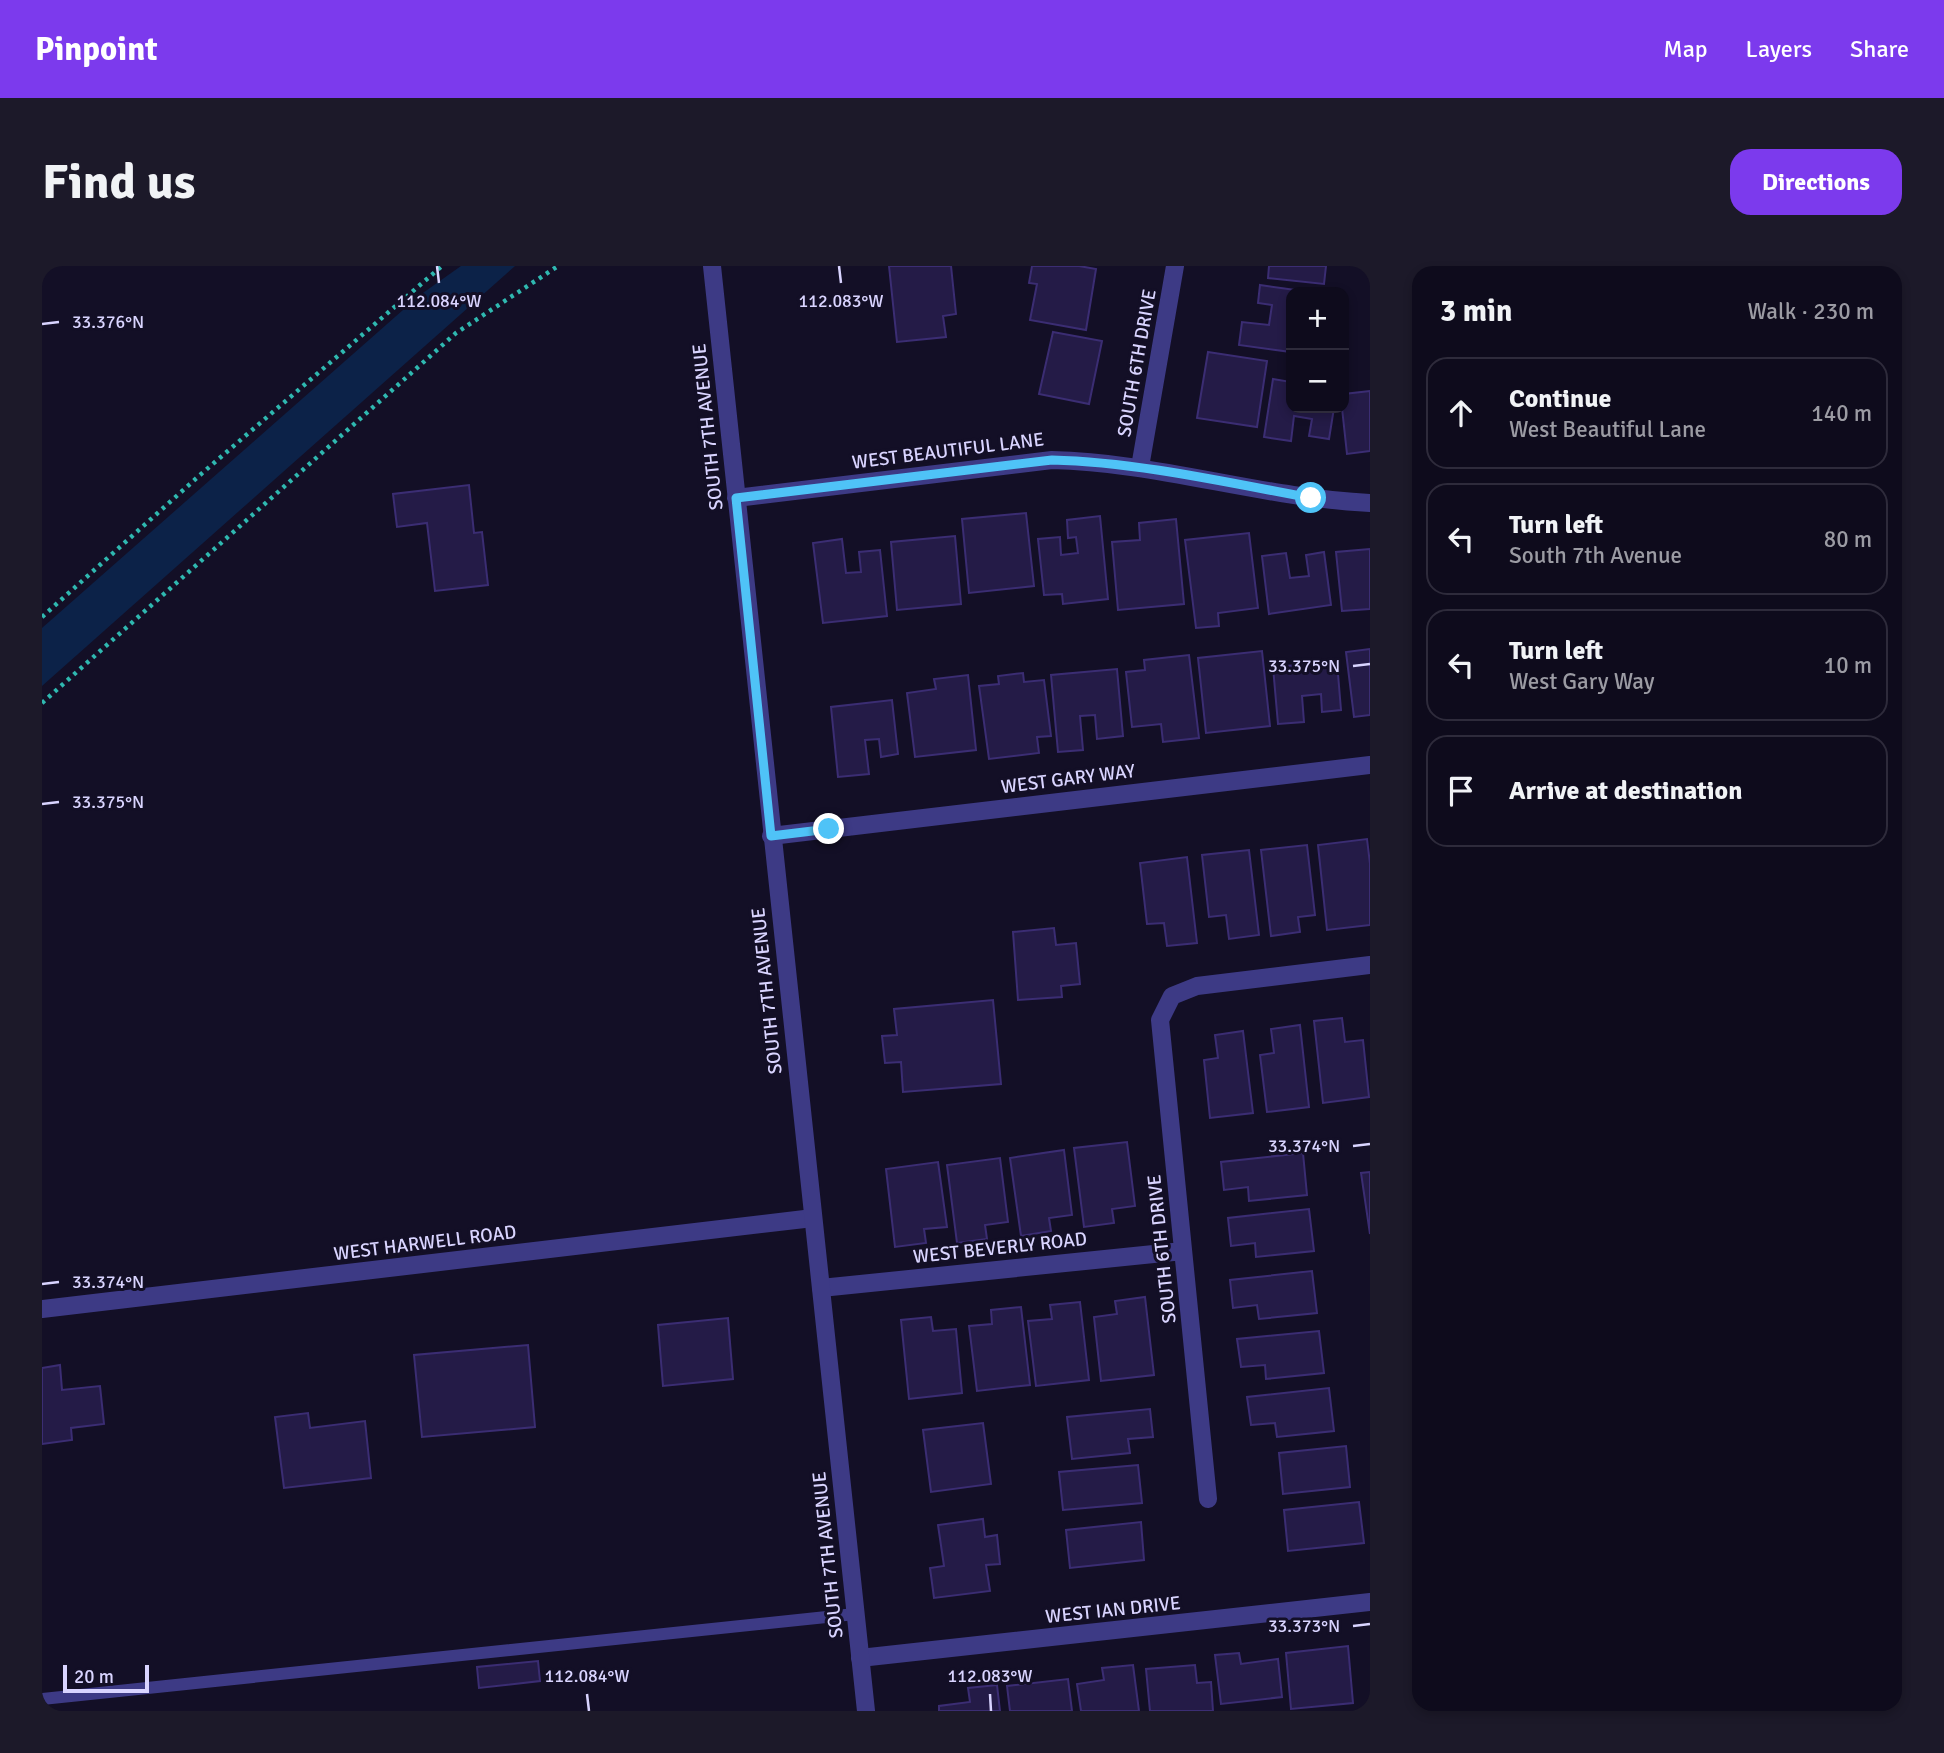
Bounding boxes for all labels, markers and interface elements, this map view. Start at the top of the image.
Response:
text: Pinpoint [35,29,158,70]
text: Map [1663,34,1708,64]
text: Layers [1746,34,1812,64]
text: Share [1850,34,1909,64]
button: Directions [1730,149,1902,215]
text: Find us [42,152,195,212]
street label: SOUTH 6TH DRIVE [1112,287,1162,439]
map controls [1286,287,1349,413]
button: + [1286,287,1349,350]
text: 112.084°W [396,290,482,312]
text: 112.083°W [798,290,884,312]
text: 3 min [1440,293,1512,330]
text: Walk · 230 m [1748,297,1874,326]
text: 33.376°N [72,311,144,333]
street label: SOUTH 7TH AVENUE [687,343,729,511]
button: − [1286,350,1349,413]
text: Continue [1509,383,1611,415]
icon: ahead [1442,394,1480,432]
text: 140 m [1811,399,1872,428]
text: West Beautiful Lane [1509,415,1706,444]
street label: WEST BEAUTIFUL LANE [851,427,1045,475]
route start [1295,482,1326,513]
text: Turn left [1509,509,1603,541]
icon: left [1442,520,1480,558]
text: 80 m [1824,525,1872,554]
text: South 7th Avenue [1509,541,1682,570]
text: Turn left [1509,635,1603,667]
icon: left [1442,646,1480,684]
text: 10 m [1824,651,1872,680]
text: 33.375°N [1268,655,1340,677]
text: West Gary Way [1509,667,1654,696]
street label: WEST GARY WAY [1000,759,1137,799]
icon: arrive [1442,772,1480,810]
text: Arrive at destination [1509,775,1742,807]
text: 33.375°N [72,791,144,813]
route end [813,813,844,844]
street label: SOUTH 7TH AVENUE [746,907,788,1075]
text: 33.374°N [1268,1135,1340,1157]
street label: SOUTH 6TH DRIVE [1142,1173,1182,1325]
street label: WEST HARWELL ROAD [332,1220,518,1266]
street label: WEST BEVERLY ROAD [912,1227,1088,1269]
text: 33.374°N [72,1271,144,1293]
street label: SOUTH 7TH AVENUE [807,1471,849,1639]
street label: WEST IAN DRIVE [1044,1591,1182,1629]
text: 33.373°N [1268,1615,1340,1637]
scale bar [63,1662,149,1694]
text: 20 m [74,1665,114,1689]
text: 112.084°W [544,1665,630,1687]
text: 112.083°W [947,1665,1033,1687]

